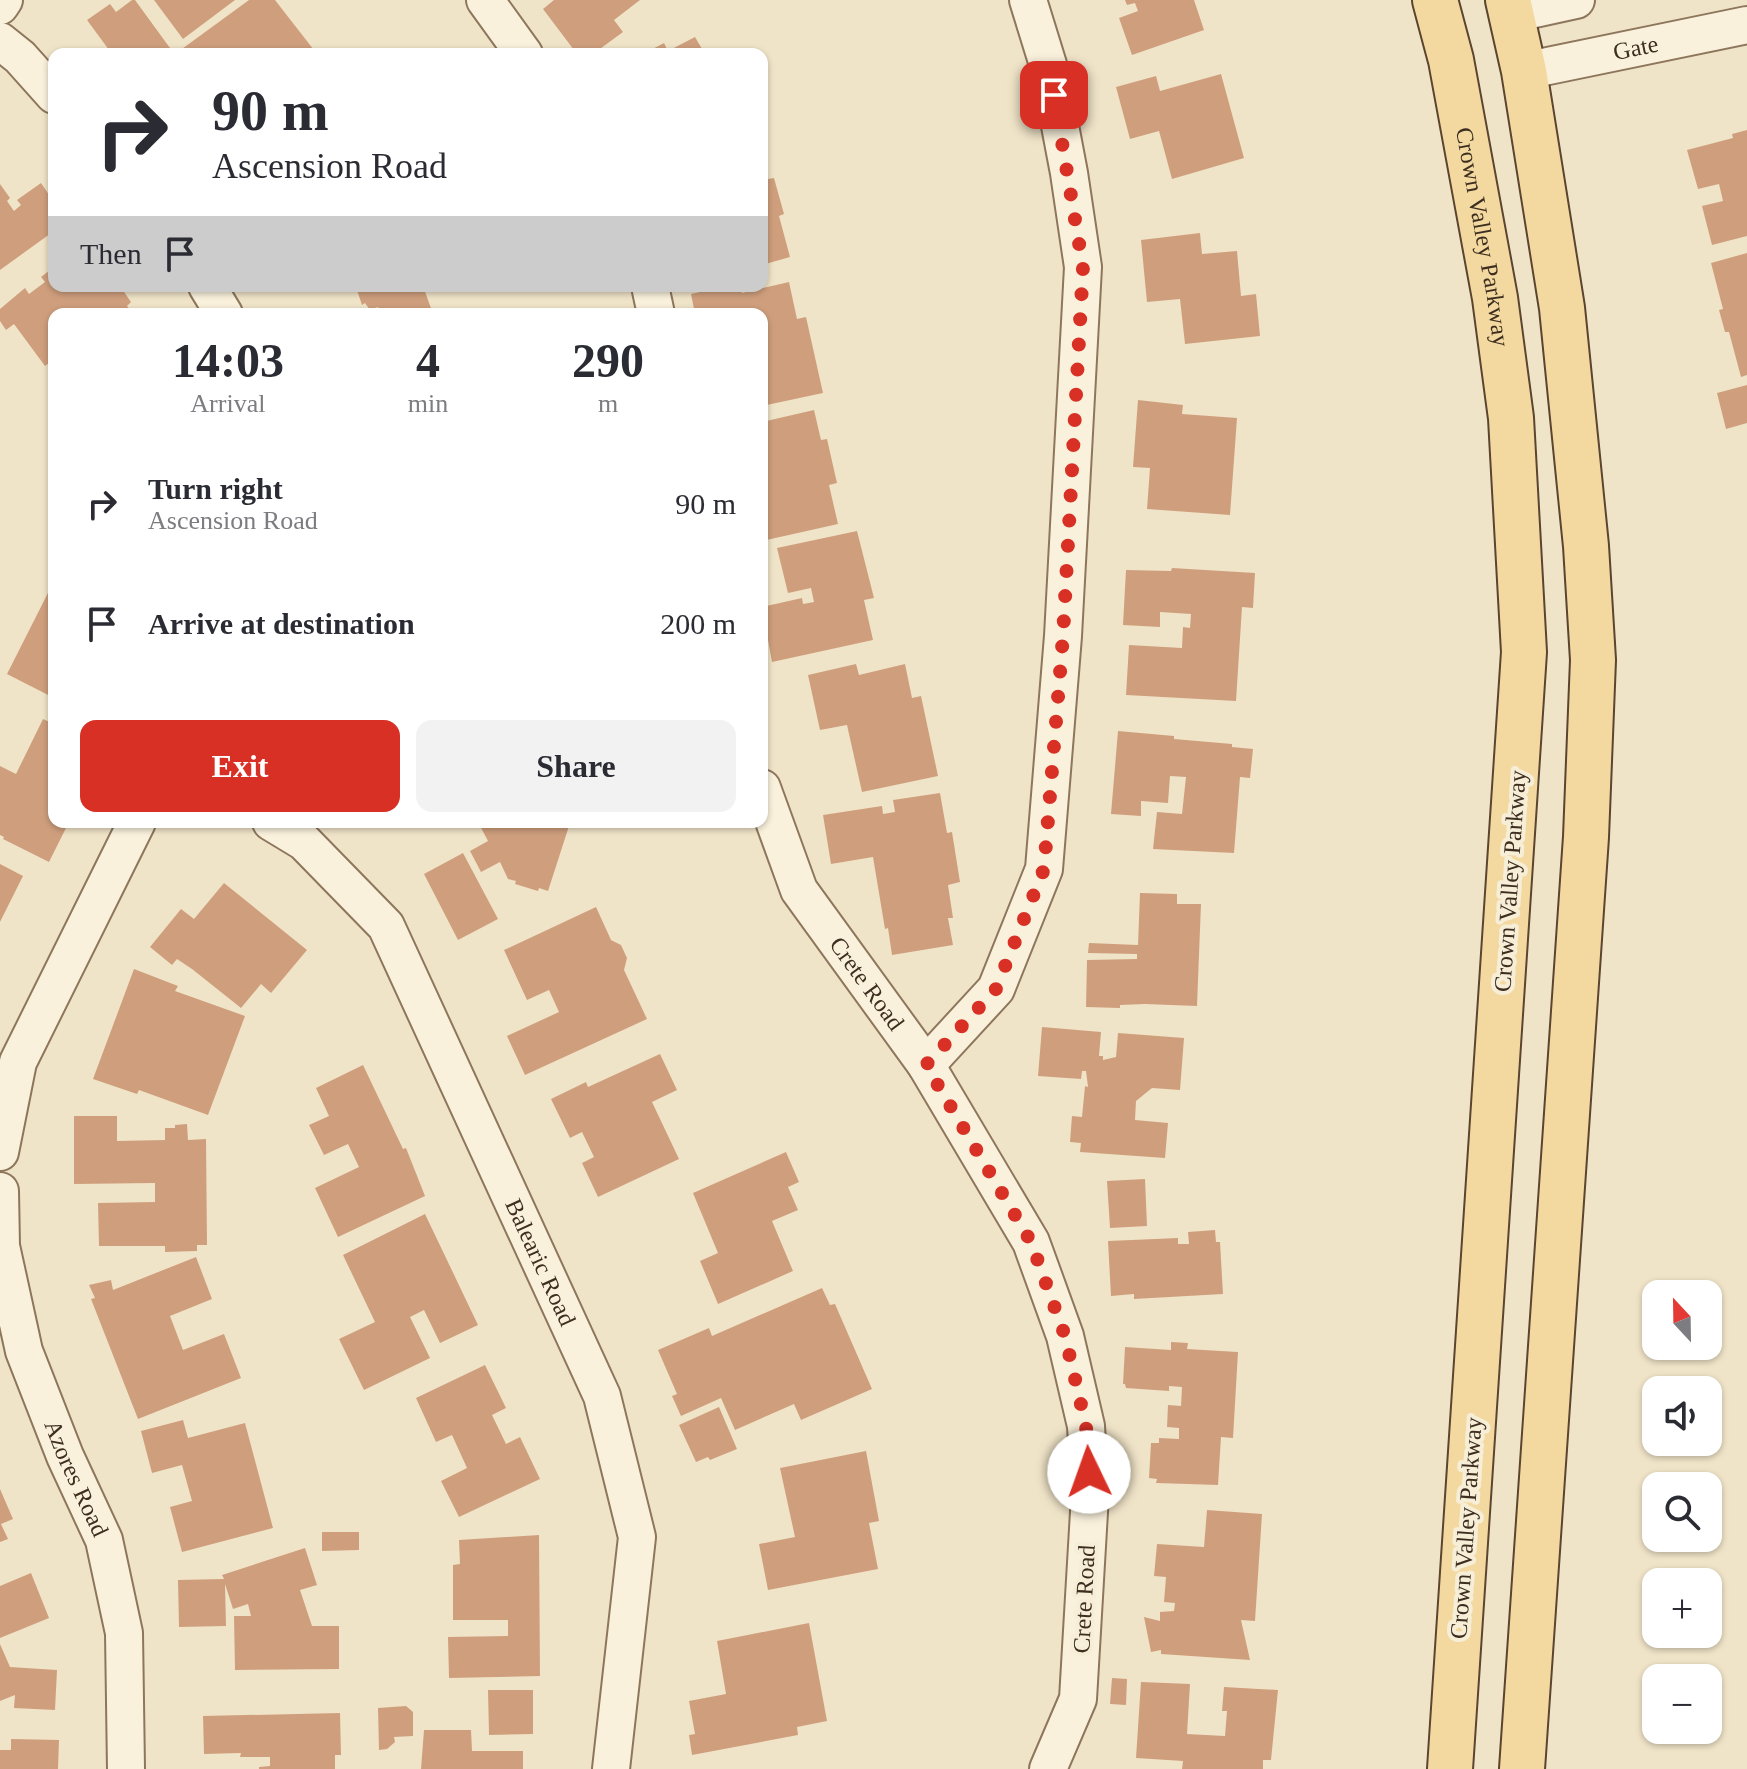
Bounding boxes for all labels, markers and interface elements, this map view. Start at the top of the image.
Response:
street label: Gate [1611,31,1660,65]
pin [1020,61,1088,129]
icon: arrive [1032,73,1076,117]
icon: right [80,80,184,184]
text: 90 m [212,80,329,142]
street label: Crown Valley Parkway [1451,125,1514,348]
text: Ascension Road [212,146,447,186]
icon: arrive [158,232,202,276]
text: Then [80,237,142,270]
text: 14:03 [172,334,284,387]
text: 4 [416,334,440,387]
text: 290 [572,334,644,387]
text: Arrival [190,389,265,418]
text: min [408,389,448,418]
text: m [598,389,618,418]
text: Turn right [148,472,283,505]
icon: right [80,482,124,526]
text: 90 m [675,487,736,520]
text: Ascension Road [148,506,318,535]
icon: arrive [80,602,124,646]
text: Arrive at destination [148,607,415,640]
text: 200 m [660,607,736,640]
button: Exit [80,720,400,812]
button: Share [416,720,736,812]
street label: Crown Valley Parkway [1489,769,1531,993]
street label: Crete Road [824,932,909,1035]
street label: Balearic Road [500,1195,581,1330]
north arrow [1642,1280,1722,1360]
map controls [1642,1280,1722,1744]
button: sound [1642,1376,1722,1456]
street label: Azores Road [39,1416,113,1540]
street label: Crown Valley Parkway [1445,1416,1487,1640]
position arrow [1047,1430,1131,1514]
button: search [1642,1472,1722,1552]
street label: Crete Road [1068,1544,1100,1654]
button: + [1642,1568,1722,1648]
button: − [1642,1664,1722,1744]

